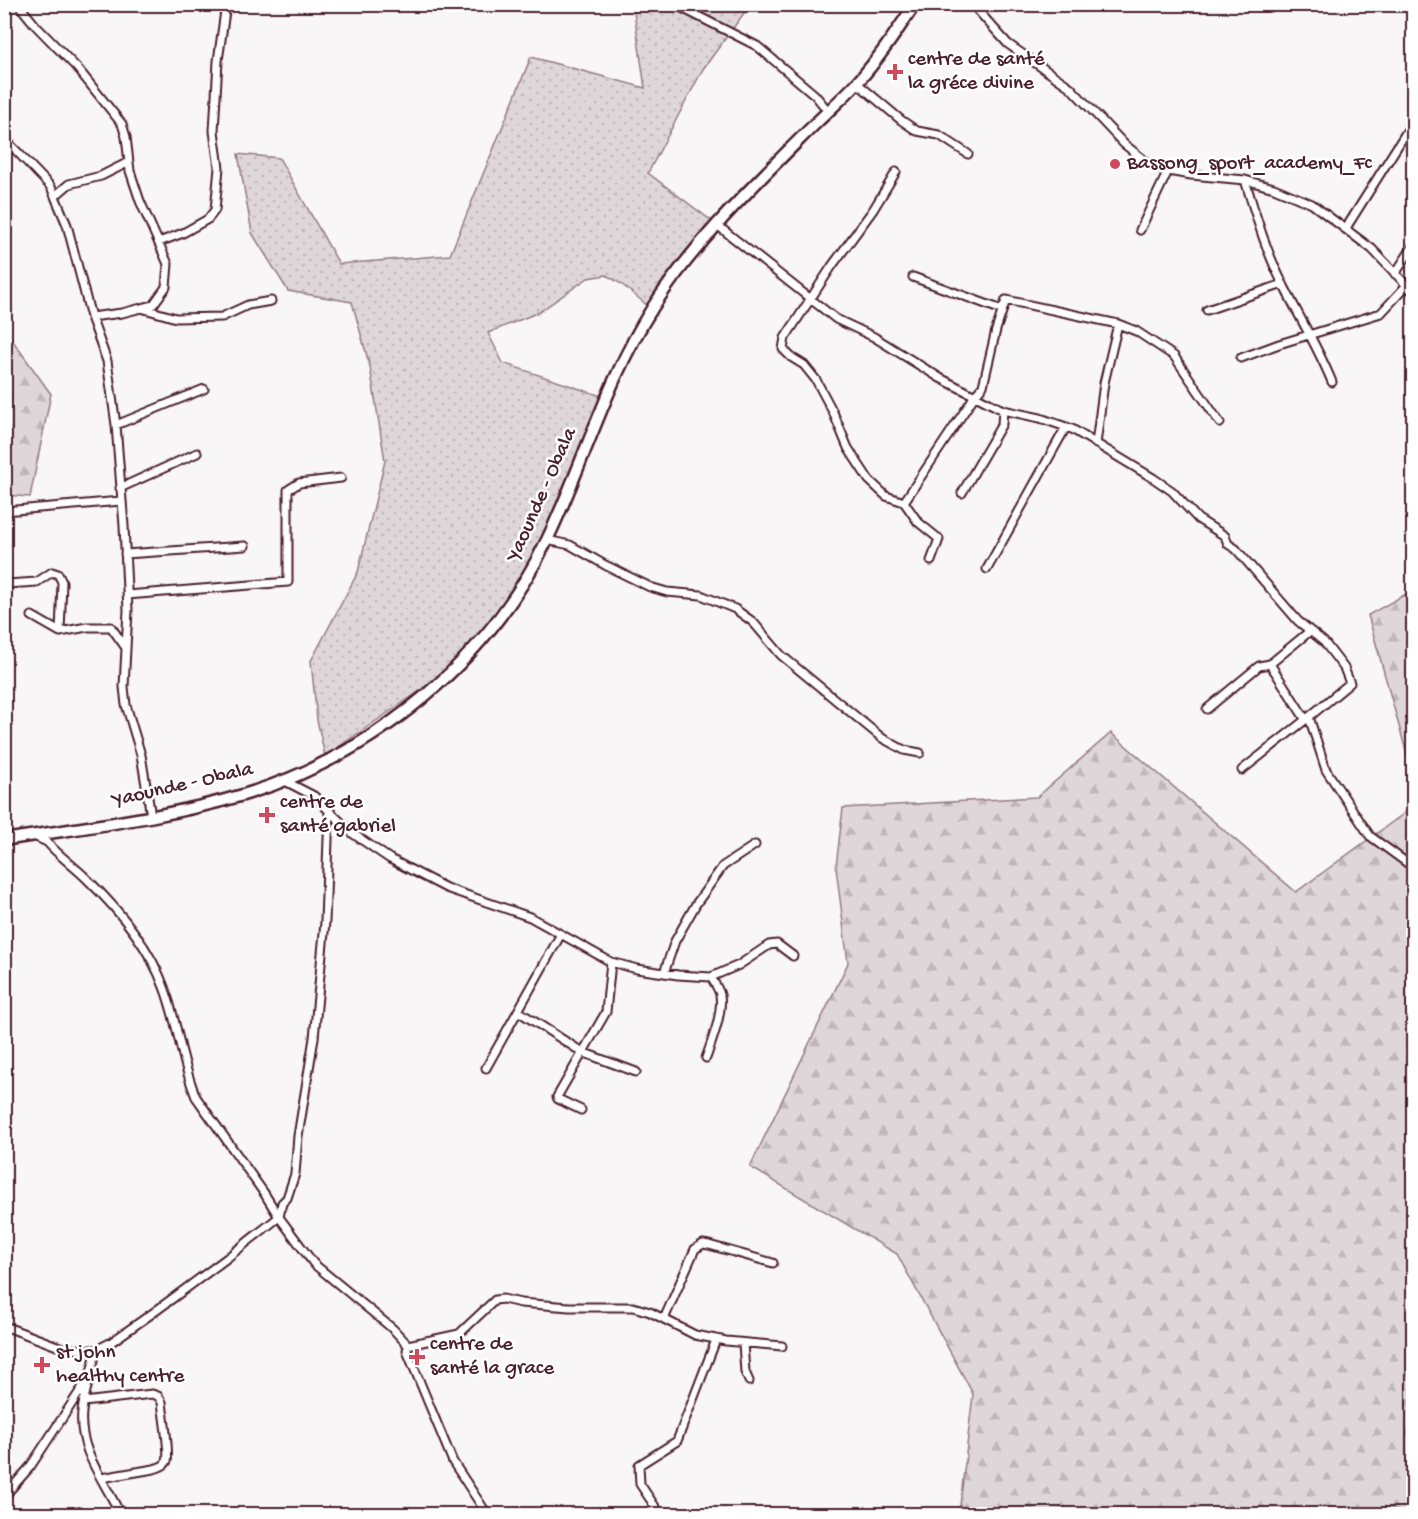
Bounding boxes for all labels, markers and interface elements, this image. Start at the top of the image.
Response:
place label: centre de santé la gréce divine [908,48,1046,97]
marker: centre de santé la gréce divine [886,63,904,81]
place label: Bassong_sport_academy_Fc [1126,152,1373,177]
marker: Bassong_sport_academy_Fc [1108,157,1122,171]
street label: Yaounde - Obala [502,423,584,567]
street label: Yaounde - Obala [108,757,257,815]
place label: centre de santé gabriel [280,791,396,840]
marker: centre de santé gabriel [258,806,276,824]
place label: centre de santé la grace [430,1333,555,1382]
place label: st john healthy centre [56,1341,186,1390]
marker: centre de santé la grace [408,1348,426,1366]
marker: st john healthy centre [33,1356,51,1374]

